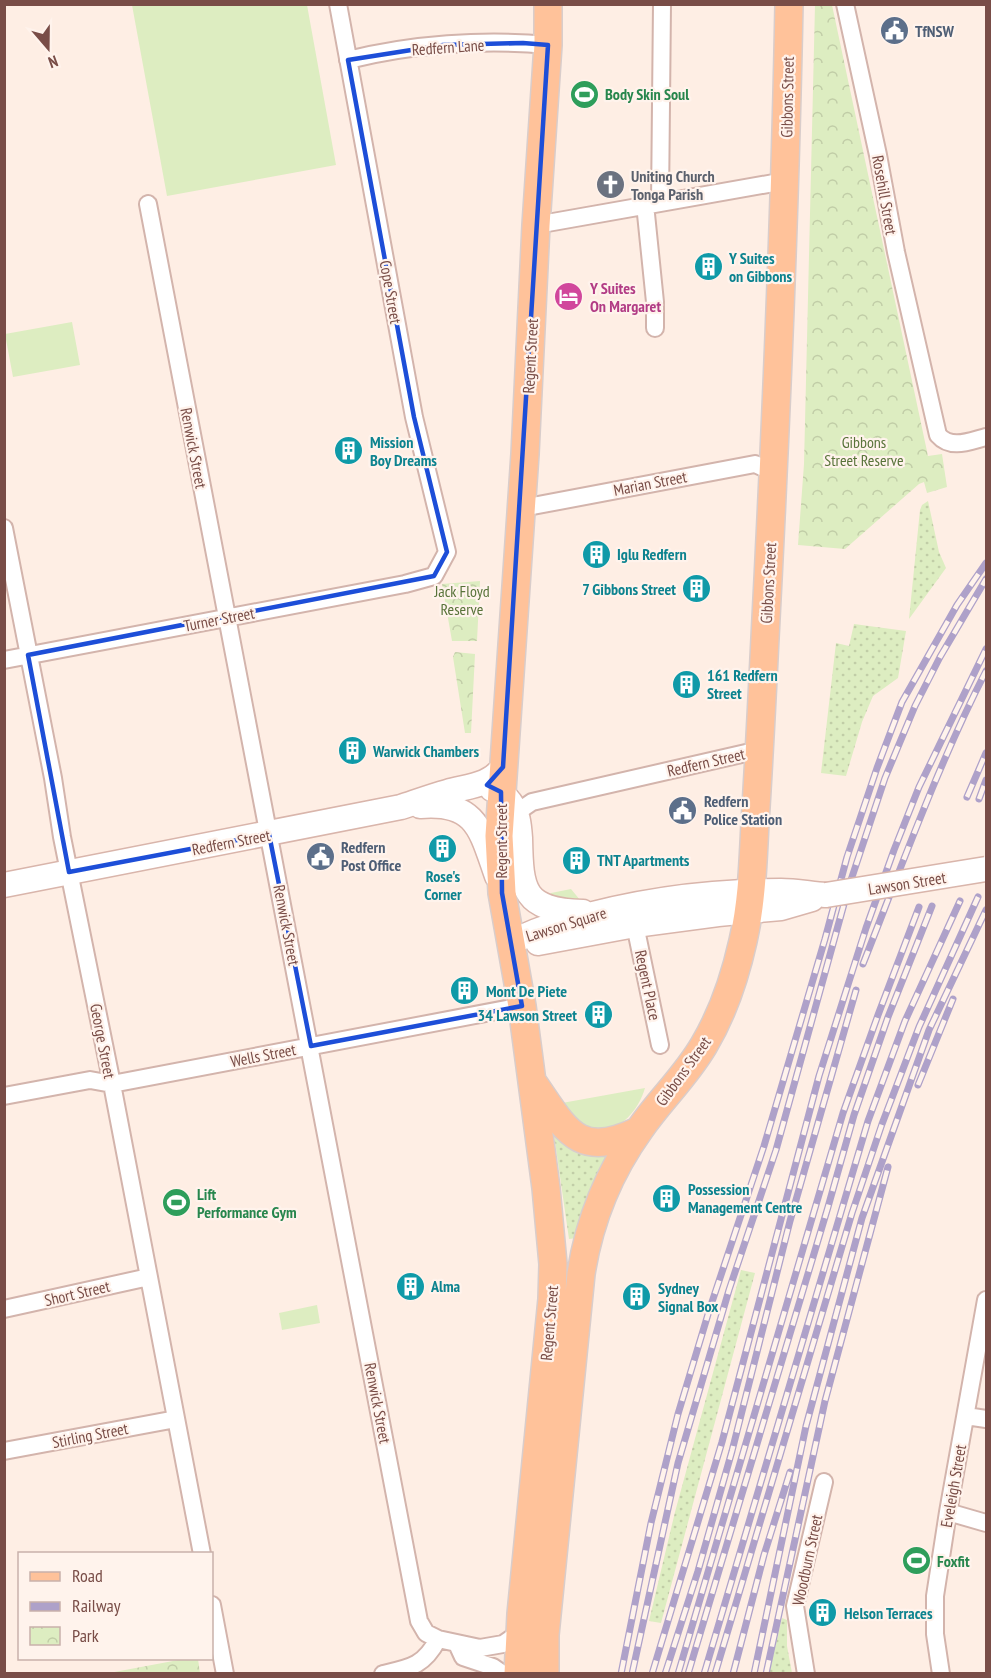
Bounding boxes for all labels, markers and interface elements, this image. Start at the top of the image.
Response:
public building icon: TfNSW [878,15,910,47]
north arrow [18,18,78,78]
place label: TfNSW [915,21,955,41]
street label: Redfern Lane [411,34,485,60]
text: N [46,51,61,73]
street label: Gibbons Street [776,56,798,138]
sports icon: Body Skin Soul [568,78,600,110]
place label: Body Skin Soul [605,84,689,104]
street label: Rosehill Street [868,154,902,237]
place label: Uniting Church Tonga Parish [631,166,715,204]
church icon: Uniting Church Tonga Parish [594,169,626,201]
place label: Y Suites on Gibbons [728,248,793,286]
building icon: Y Suites on Gibbons [692,251,724,283]
street label: Cope Street [376,259,406,326]
place label: Y Suites On Margaret [589,278,661,316]
hotel icon: Y Suites On Margaret [553,281,585,313]
street label: Regent Street [518,317,542,394]
street label: Renwick Street [176,406,212,491]
place label: Mission Boy Dreams [370,432,437,470]
park label: Gibbons Street Reserve [824,432,904,470]
building icon: Mission Boy Dreams [333,435,365,467]
street label: Marian Street [612,466,689,500]
building icon: Iglu Redfern [580,538,612,570]
street label: Gibbons Street [756,541,780,624]
place label: Iglu Redfern [617,544,687,564]
building icon: 7 Gibbons Street [681,573,713,605]
place label: 7 Gibbons Street [582,579,676,599]
park label: Jack Floyd Reserve [433,581,490,619]
street label: Turner Street [182,602,257,636]
place label: 161 Redfern Street [707,665,778,703]
building icon: 161 Redfern Street [670,668,702,700]
building icon: Warwick Chambers [336,735,368,767]
place label: Warwick Chambers [372,741,479,761]
street label: Redfern Street [665,743,747,781]
place label: Redfern Police Station [704,791,782,829]
public building icon: Redfern Police Station [667,794,699,826]
street label: Regent Street [491,803,511,879]
street label: Redfern Street [190,825,272,859]
building icon: Rose's Corner [427,832,459,864]
place label: Redfern Post Office [341,837,401,875]
public building icon: Redfern Post Office [304,840,336,872]
building icon: TNT Apartments [560,844,592,876]
place label: TNT Apartments [597,850,690,870]
place label: Rose's Corner [424,866,462,904]
street label: Lawson Street [867,867,948,899]
street label: Renwick Street [269,883,305,968]
street label: Lawson Square [523,902,609,946]
street label: Regent Place [631,948,665,1022]
building icon: Mont De Piete [449,975,481,1007]
place label: Mont De Piete [486,981,567,1001]
building icon: 34 Lawson Street [582,999,614,1031]
street label: George Street [86,1002,120,1081]
place label: 34 Lawson Street [478,1005,577,1025]
street label: Gibbons Street [651,1032,715,1110]
street label: Wells Street [229,1039,298,1071]
place label: Possession Management Centre [688,1179,803,1217]
building icon: Possession Management Centre [651,1182,683,1214]
place label: Lift Performance Gym [197,1184,297,1222]
sports icon: Lift Performance Gym [160,1187,192,1219]
building icon: Alma [394,1270,426,1302]
street label: Short Street [42,1276,112,1310]
place label: Alma [430,1276,461,1296]
place label: Sydney Signal Box [658,1278,718,1316]
building icon: Sydney Signal Box [621,1281,653,1313]
street label: Regent Street [536,1284,562,1361]
street label: Renwick Street [360,1361,396,1446]
street label: Stirling Street [50,1418,130,1452]
street label: Eveleigh Street [936,1442,970,1529]
street label: Woodburn Street [788,1512,827,1607]
sports icon: Foxfit [900,1545,932,1577]
place label: Foxfit [937,1551,970,1571]
legend [18,1552,213,1660]
text: Road [72,1564,103,1587]
text: Railway [72,1594,121,1617]
building icon: Helson Terraces [807,1597,839,1629]
place label: Helson Terraces [844,1603,933,1623]
text: Park [72,1624,99,1647]

